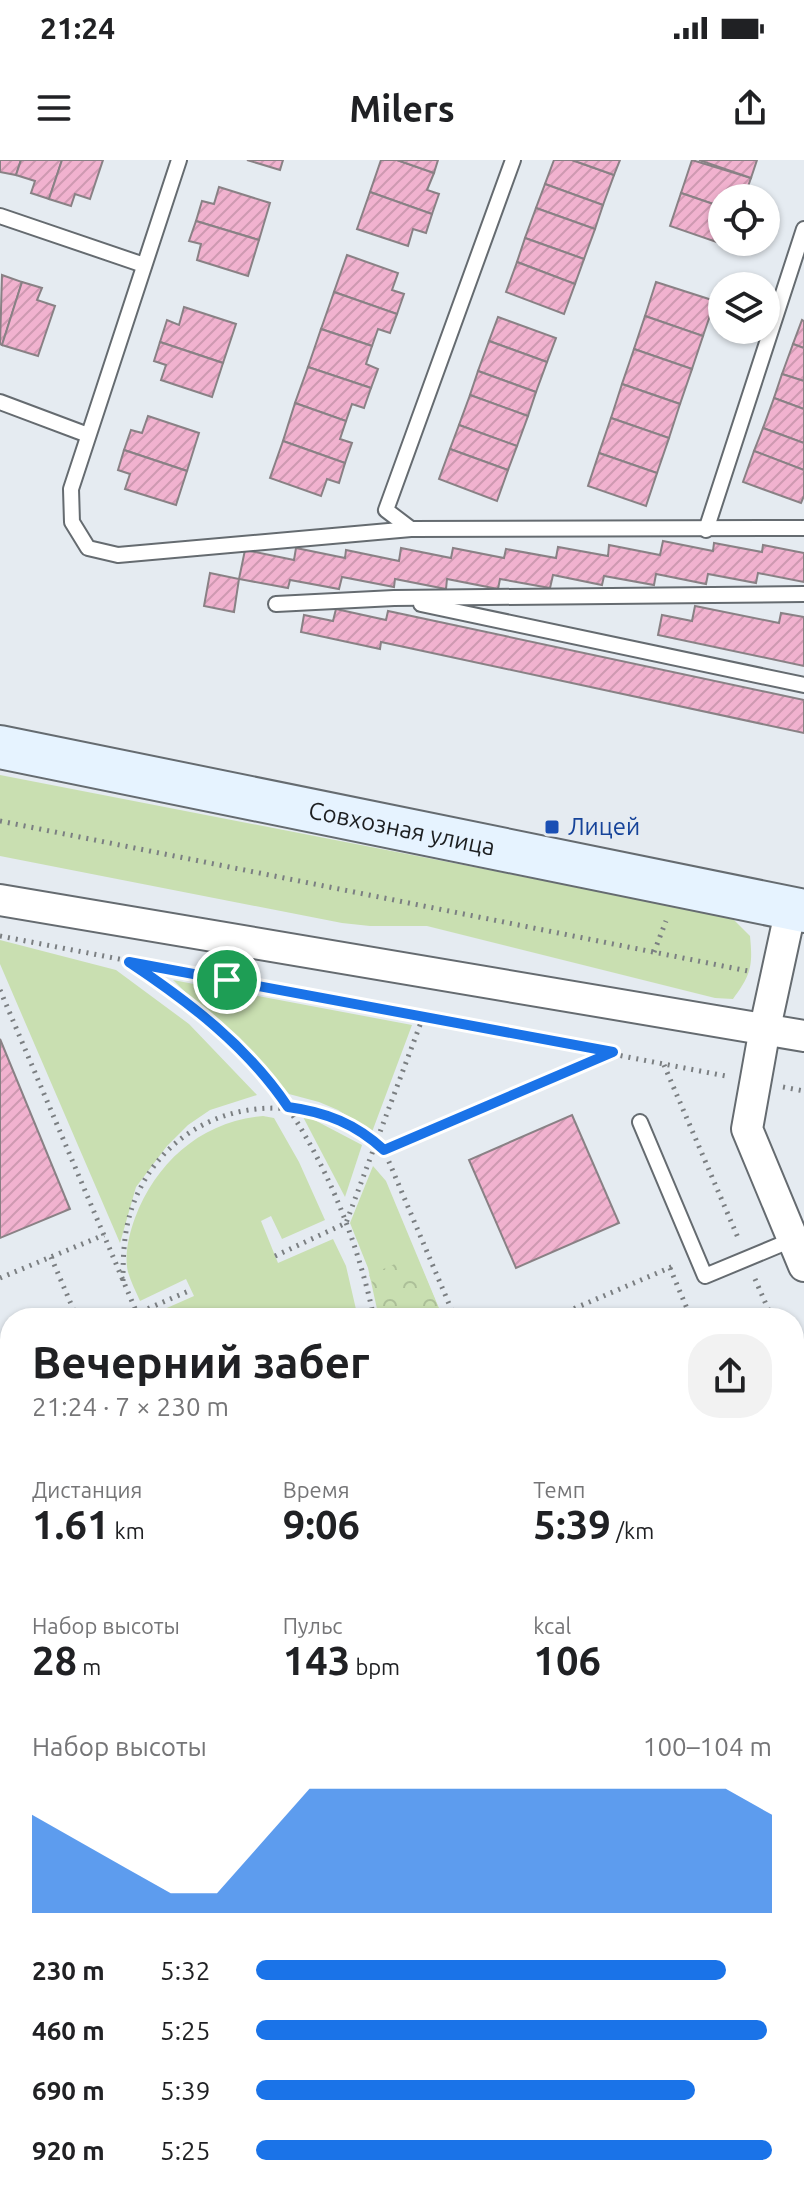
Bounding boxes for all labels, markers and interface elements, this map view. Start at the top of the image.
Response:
text: 21:24 [40,11,115,45]
icon: menu [32,86,76,130]
icon: share [728,86,772,130]
text: Milers [349,88,455,129]
map controls [708,184,780,344]
button: locate [708,184,780,256]
button: layers [708,272,780,344]
street label: Совхозная улица [306,796,497,861]
place label: Лицей [568,813,640,840]
marker: Лицей [543,818,561,836]
pin [193,946,261,1014]
icon: arrive [205,958,249,1002]
button: share [688,1334,772,1418]
text: Вечерний забег [32,1337,370,1386]
text: 21:24 · 7 × 230 m [32,1392,229,1421]
text: Дистанция [32,1477,142,1502]
text: Время [283,1477,349,1502]
text: Темп [533,1477,585,1502]
text: 1.61 [32,1502,110,1547]
text: 9:06 [283,1502,360,1547]
text: 5:39 [533,1502,611,1547]
text: km [110,1518,145,1543]
text: /km [611,1518,654,1543]
text: Набор высоты [32,1613,180,1638]
text: Пульс [283,1613,343,1638]
text: kcal [533,1613,571,1638]
text: 28 [32,1638,77,1683]
text: 143 [283,1638,350,1683]
text: 106 [533,1638,601,1683]
text: m [77,1654,101,1679]
text: bpm [350,1654,400,1679]
text: Набор высоты [32,1732,207,1761]
text: 100–104 m [643,1732,772,1761]
text: 230 m [32,1956,105,1985]
text: 5:32 [160,1956,210,1985]
text: 460 m [32,2016,105,2045]
text: 5:25 [160,2016,210,2045]
text: 690 m [32,2076,105,2105]
text: 5:39 [160,2076,210,2105]
text: 920 m [32,2136,105,2165]
text: 5:25 [160,2136,210,2165]

